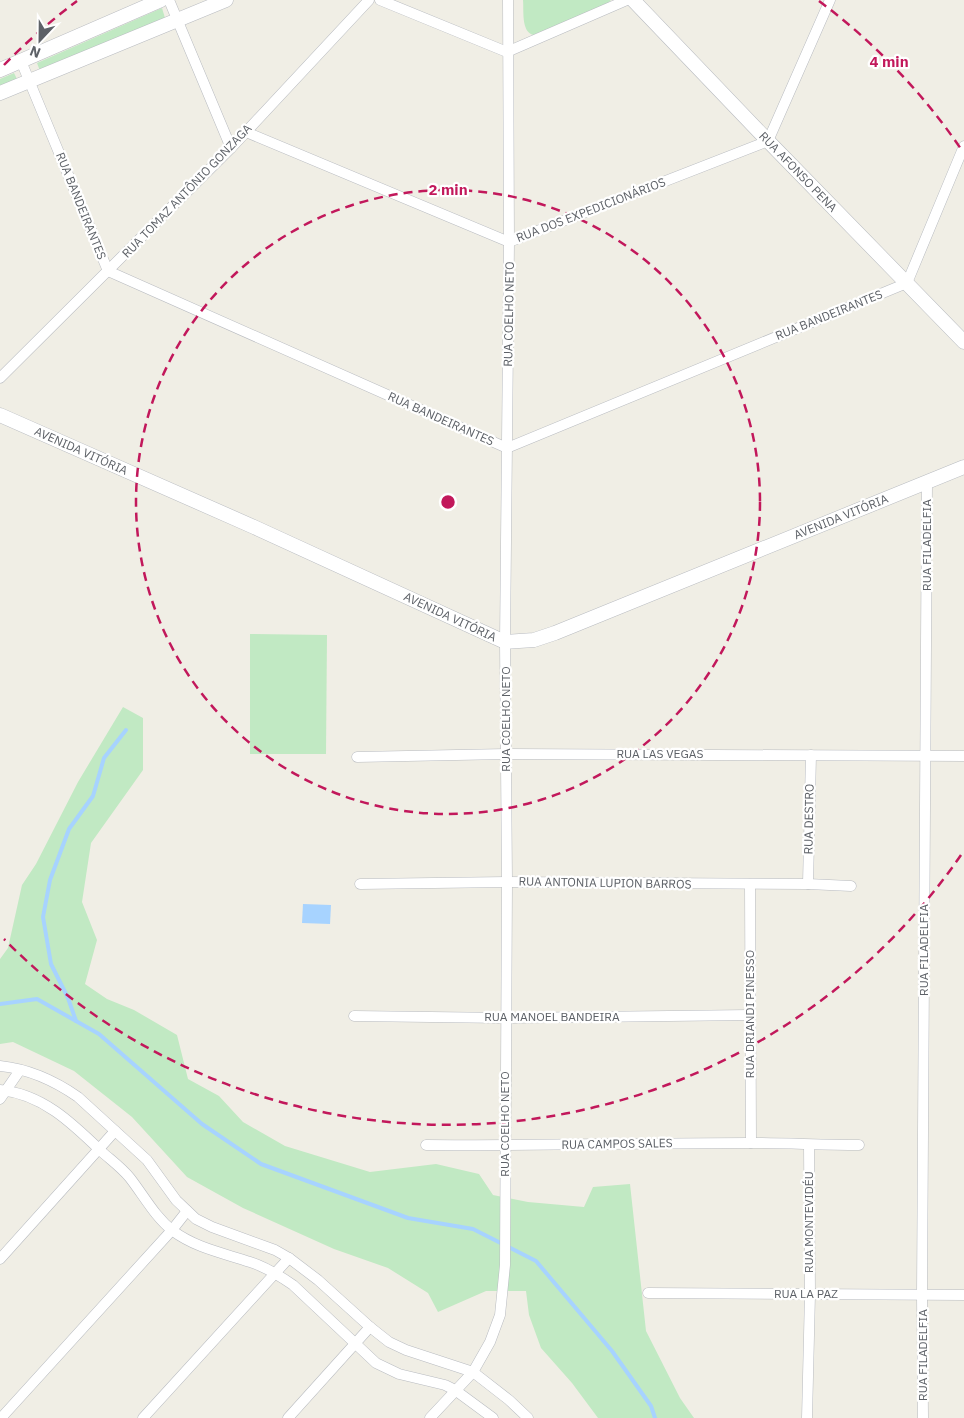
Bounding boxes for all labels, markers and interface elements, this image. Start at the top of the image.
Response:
north arrow [15,15,65,65]
text: N [27,42,43,62]
text: 4 min [869,52,909,71]
street label: RUA TOMAZ ANTÔNIO GONZAGA [119,120,255,261]
street label: RUA AFONSO PENA [756,128,841,215]
street label: RUA BANDEIRANTES [53,150,110,262]
street label: RUA DOS EXPEDICIONÁRIOS [514,174,668,245]
text: 2 min [428,180,468,199]
street label: RUA COELHO NETO [500,261,517,367]
street label: RUA BANDEIRANTES [773,286,885,343]
street label: RUA BANDEIRANTES [386,388,497,449]
street label: AVENIDA VITÓRIA [32,423,130,478]
street label: AVENIDA VITÓRIA [791,491,891,542]
centre of rings [439,493,457,511]
street label: RUA FILADELFIA [919,499,934,591]
street label: AVENIDA VITÓRIA [401,589,499,645]
street label: RUA COELHO NETO [498,666,513,772]
street label: RUA LAS VEGAS [616,746,704,761]
street label: RUA DESTRO [800,783,817,855]
street label: RUA ANTONIA LUPION BARROS [518,873,692,892]
street label: RUA FILADELFIA [916,904,931,996]
street label: RUA DRIANDI PINESSO [742,950,757,1078]
street label: RUA MANOEL BANDEIRA [484,1009,620,1024]
street label: RUA COELHO NETO [497,1071,512,1177]
street label: RUA CAMPOS SALES [561,1135,673,1152]
street label: RUA MONTEVIDÉU [801,1171,816,1273]
street label: RUA LA PAZ [774,1286,838,1301]
street label: RUA FILADELFIA [915,1309,930,1401]

